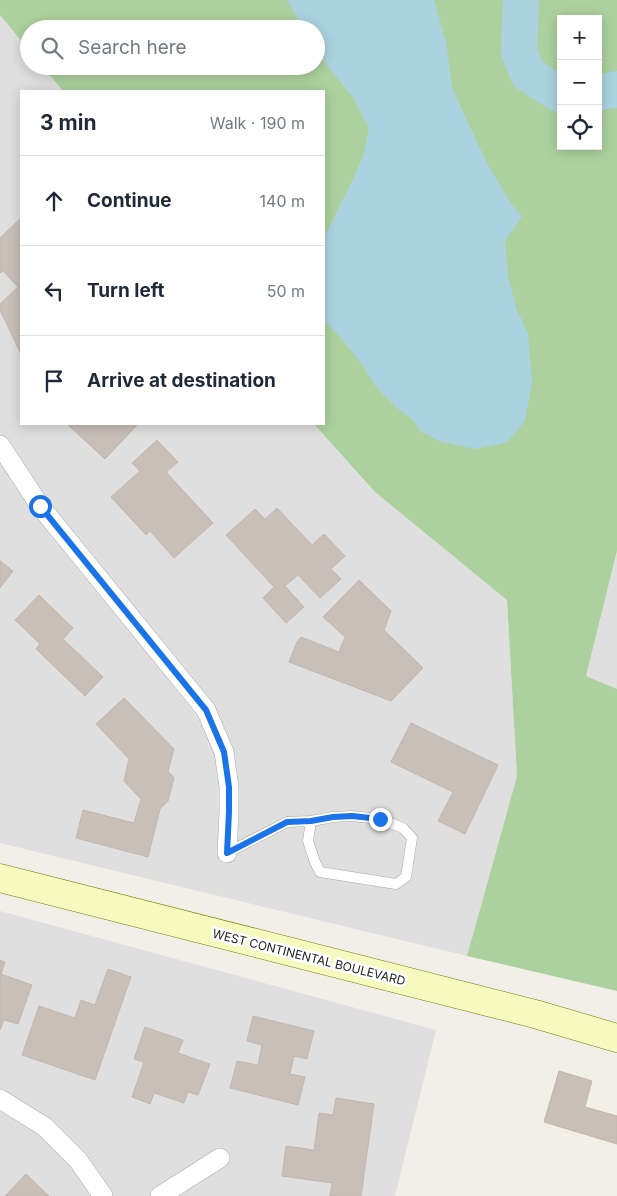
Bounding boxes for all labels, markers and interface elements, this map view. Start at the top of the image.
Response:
map controls [557,15,602,150]
button: + [557,15,602,60]
search box [20,20,325,75]
icon: search [38,34,66,62]
text: Search here [78,36,187,59]
button: − [557,60,602,105]
button: locate [557,105,602,150]
text: 3 min [40,110,96,135]
text: Walk · 190 m [210,113,305,133]
icon: ahead [40,187,68,215]
text: Continue [87,189,172,212]
text: 140 m [260,191,305,211]
icon: left [40,277,68,305]
text: Turn left [87,279,165,302]
text: 50 m [267,281,305,301]
icon: arrive [40,367,68,395]
text: Arrive at destination [87,369,276,392]
route start [29,495,52,518]
route end [369,808,392,831]
street label: WEST CONTINENTAL BOULEVARD [211,926,407,988]

